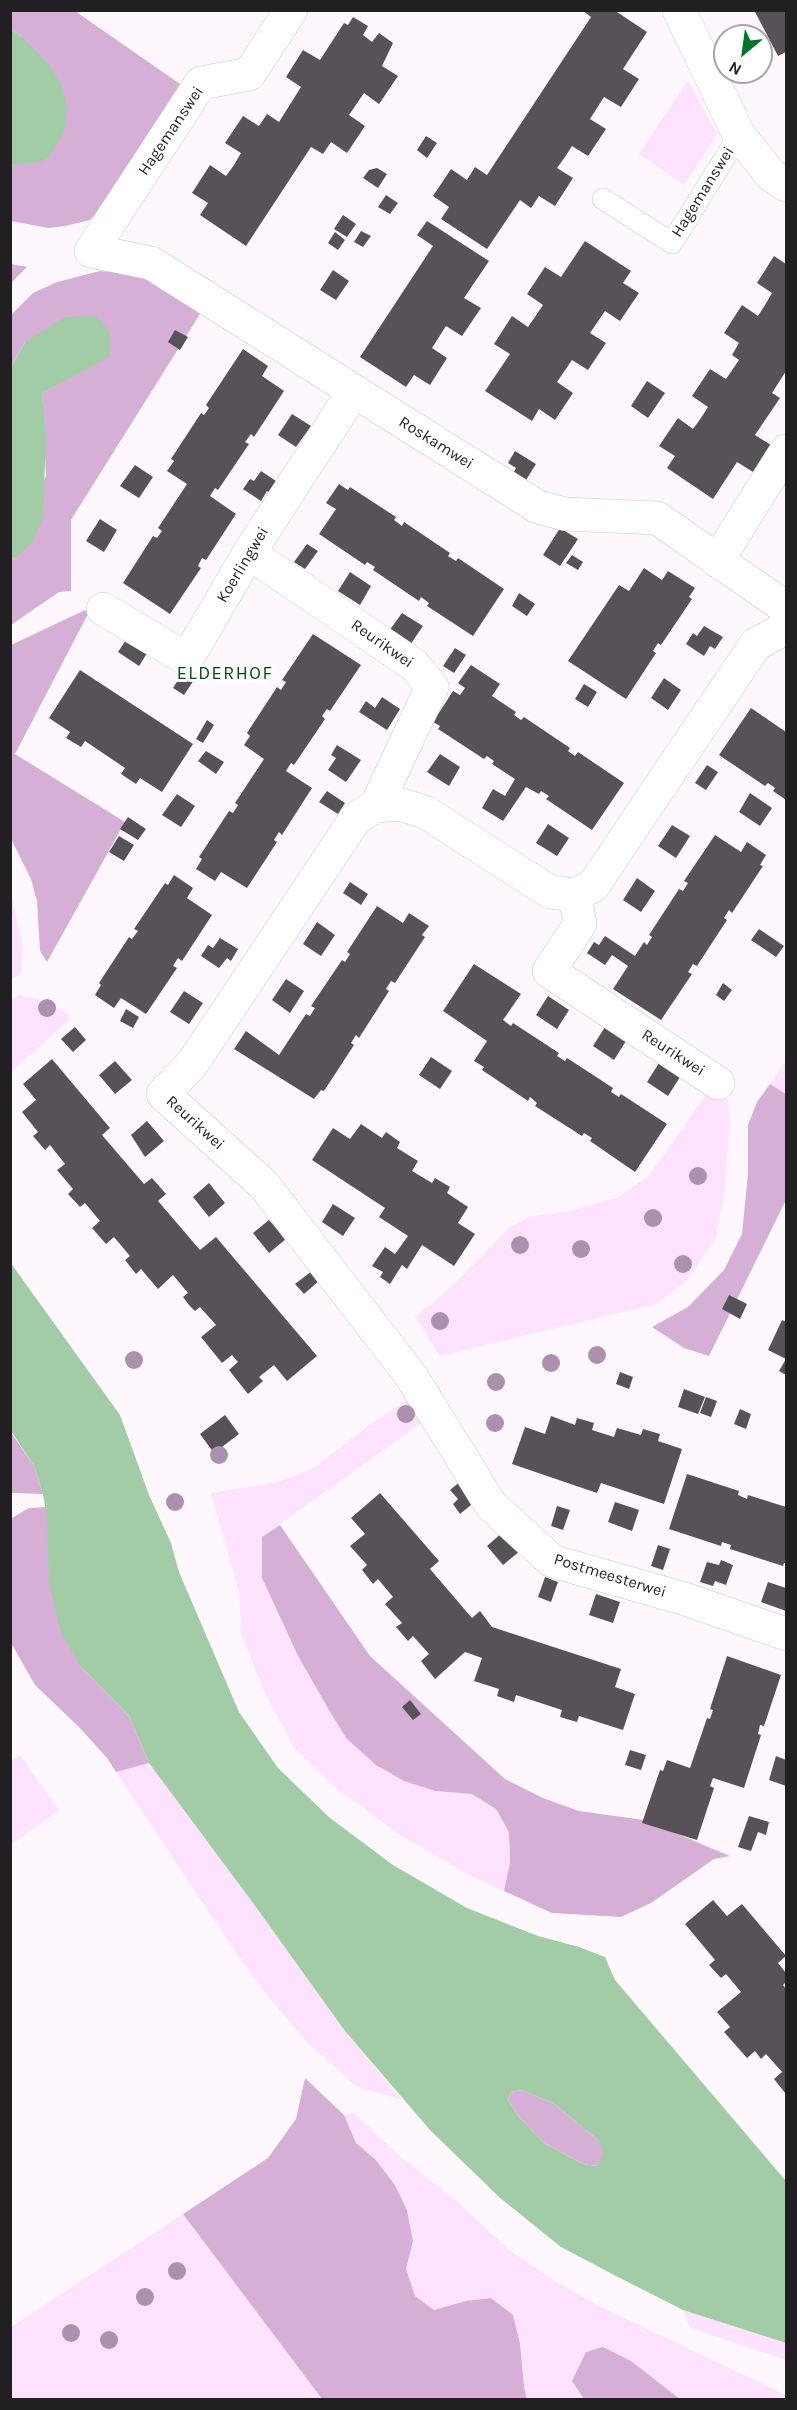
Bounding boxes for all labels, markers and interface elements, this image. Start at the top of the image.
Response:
north arrow [713,24,773,84]
text: N [725,57,745,80]
street label: Hagemanswei [134,83,208,179]
street label: Hagemanswei [668,143,738,241]
street label: Roskamwei [395,413,477,473]
street label: Koerlingwei [213,524,273,606]
street label: Reurikwei [347,616,417,672]
district label: ELDERHOF [177,663,273,685]
street label: Reurikwei [638,1025,708,1081]
street label: Reurikwei [162,1092,228,1154]
street label: Postmeesterwei [552,1550,668,1602]

